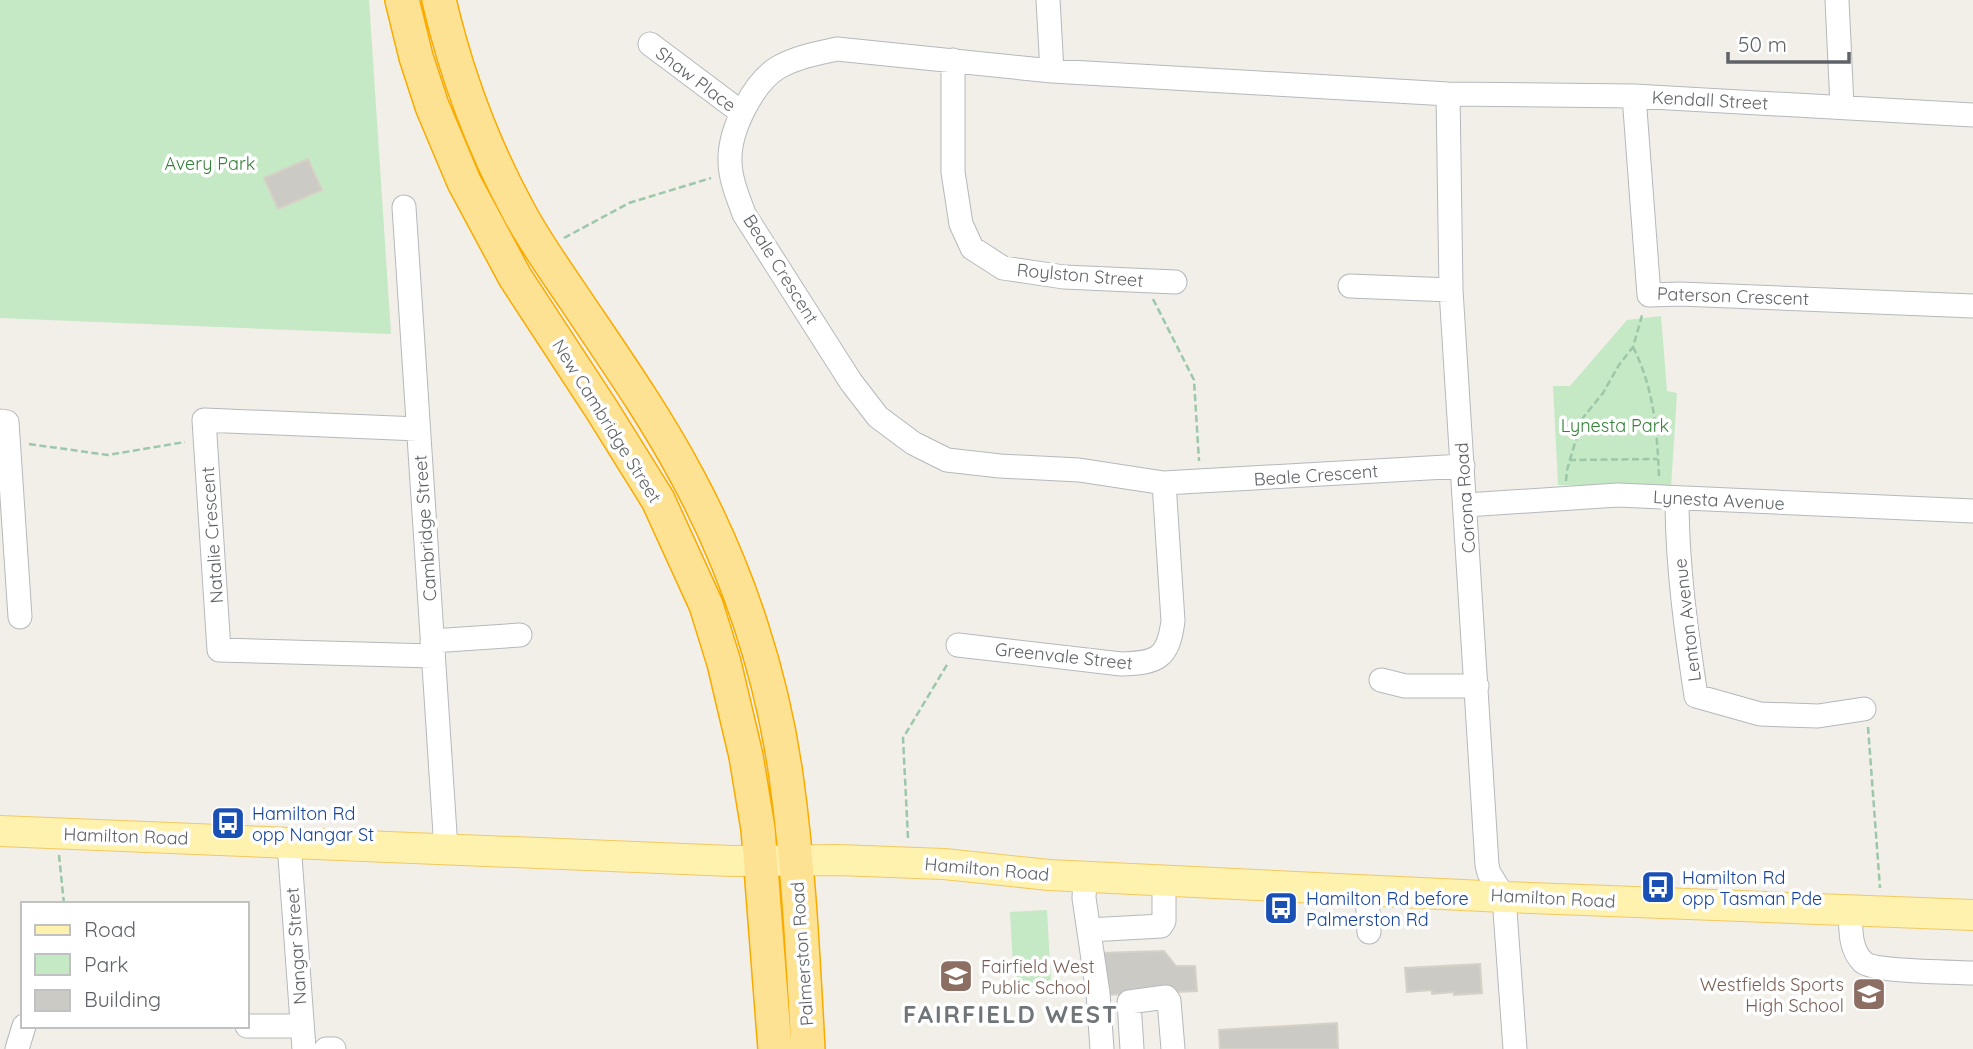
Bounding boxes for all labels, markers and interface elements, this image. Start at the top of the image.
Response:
scale bar [1728,21,1849,65]
text: 50 m [1738,31,1787,57]
street label: Shaw Place [651,41,741,117]
street label: Kendall Street [1651,85,1769,115]
park label: Avery Park [165,152,255,175]
street label: Beale Crescent [738,210,824,328]
street label: Roylston Street [1016,258,1144,292]
street label: Paterson Crescent [1657,282,1809,310]
street label: New Cambridge Street [547,335,667,507]
park label: Lynesta Park [1561,414,1669,437]
street label: Corona Road [1450,442,1480,554]
street label: Cambridge Street [408,454,442,602]
street label: Beale Crescent [1253,459,1379,491]
street label: Natalie Crescent [196,466,228,604]
street label: Lynesta Avenue [1653,485,1785,515]
street label: Lenton Avenue [1668,557,1706,683]
street label: Greenvale Street [994,637,1134,675]
place label: Hamilton Rd opp Nangar St [252,802,374,846]
bus stop icon: Hamilton Rd opp Nangar St [209,804,247,842]
street label: Hamilton Road [63,822,189,850]
street label: Hamilton Road [924,852,1050,886]
place label: Hamilton Rd opp Tasman Pde [1682,866,1822,910]
bus stop icon: Hamilton Rd opp Tasman Pde [1639,868,1677,906]
street label: Palmerston Road [785,881,819,1027]
street label: Hamilton Road [1490,883,1616,913]
street label: Nangar Street [280,887,312,1005]
place label: Hamilton Rd before Palmerston Rd [1306,887,1469,931]
bus stop icon: Hamilton Rd before Palmerston Rd [1262,889,1300,927]
legend [21,902,248,1028]
text: Road [84,916,136,942]
text: Park [84,951,128,977]
place label: Fairfield West Public School [981,955,1095,999]
school or university icon: Fairfield West Public School [937,957,975,995]
place label: Westfields Sports High School [1700,973,1844,1017]
school or university icon: Westfields Sports High School [1850,975,1888,1013]
text: Building [84,986,161,1012]
district label: FAIRFIELD WEST [903,999,1119,1029]

